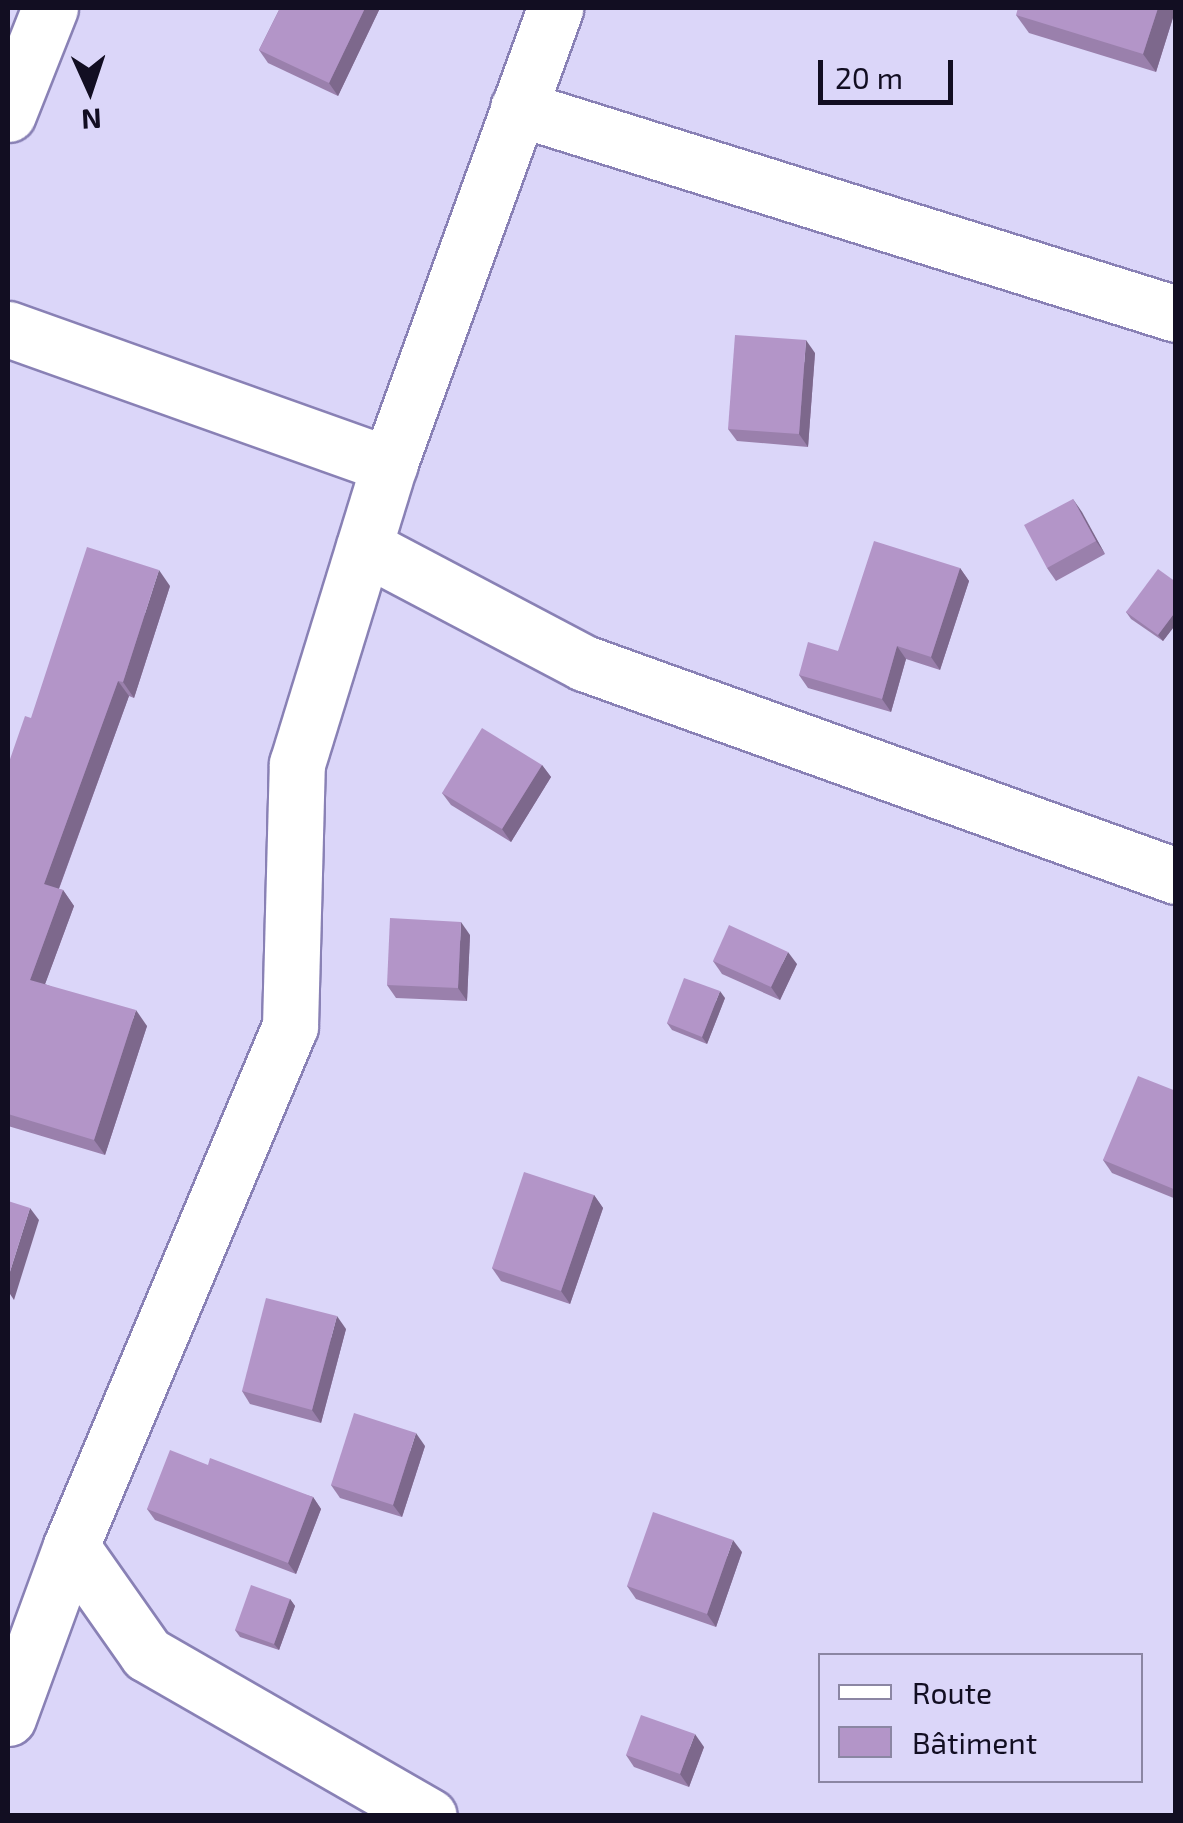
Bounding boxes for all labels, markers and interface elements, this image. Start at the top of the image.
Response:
north arrow [40,40,140,140]
scale bar [823,40,958,102]
text: 20 m [835,59,903,95]
text: N [81,102,103,137]
legend [818,1653,1143,1783]
text: Route [912,1674,992,1710]
text: Bâtiment [912,1724,1037,1760]

